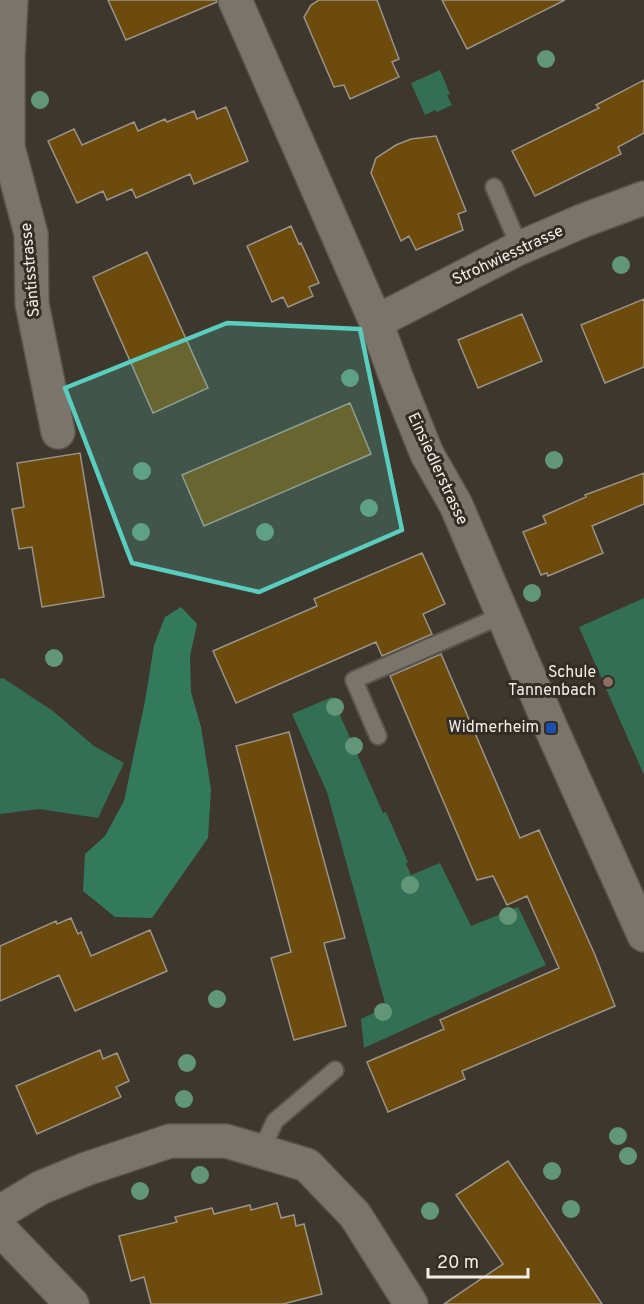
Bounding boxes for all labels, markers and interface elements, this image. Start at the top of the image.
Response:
street label: Strohwiesstrasse [449,221,567,291]
street label: Säntisstrasse [17,222,45,318]
street label: Einsiedlerstrasse [402,410,472,528]
place label: Schule Tannenbach [508,663,596,701]
marker: Schule Tannenbach [601,675,615,689]
place label: Widmerheim [448,718,539,738]
marker: Widmerheim [544,721,558,735]
scale bar [428,1241,528,1279]
text: 20 m [437,1252,479,1275]

